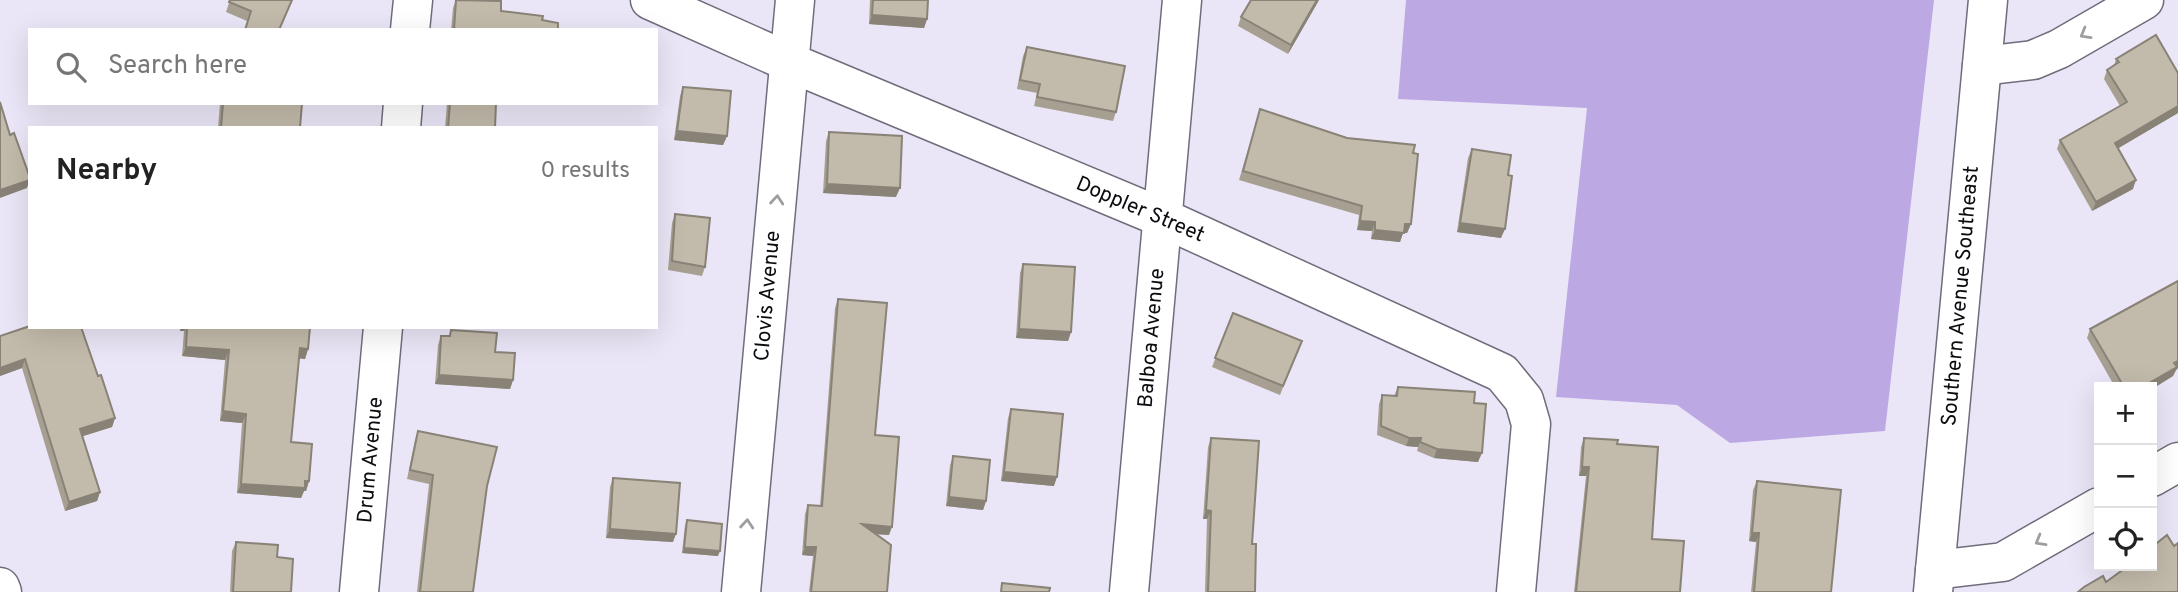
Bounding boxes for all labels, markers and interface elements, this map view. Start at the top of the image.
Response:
one-way arrow [2080,26,2092,39]
search box [28,28,658,105]
icon: search [52,48,90,86]
text: Search here [108,50,247,83]
text: Nearby [56,153,157,190]
text: 0 results [541,157,630,186]
street label: Southern Avenue Southeast [1936,165,1986,427]
street label: Doppler Street [1072,171,1208,249]
one-way arrow [769,194,784,205]
street label: Clovis Avenue [749,230,787,362]
street label: Balboa Avenue [1132,267,1172,409]
map controls [2094,382,2157,571]
button: + [2094,382,2157,445]
street label: Drum Avenue [352,396,390,524]
button: − [2094,445,2157,508]
button: locate [2094,508,2157,571]
one-way arrow [739,518,754,529]
one-way arrow [2035,533,2047,546]

